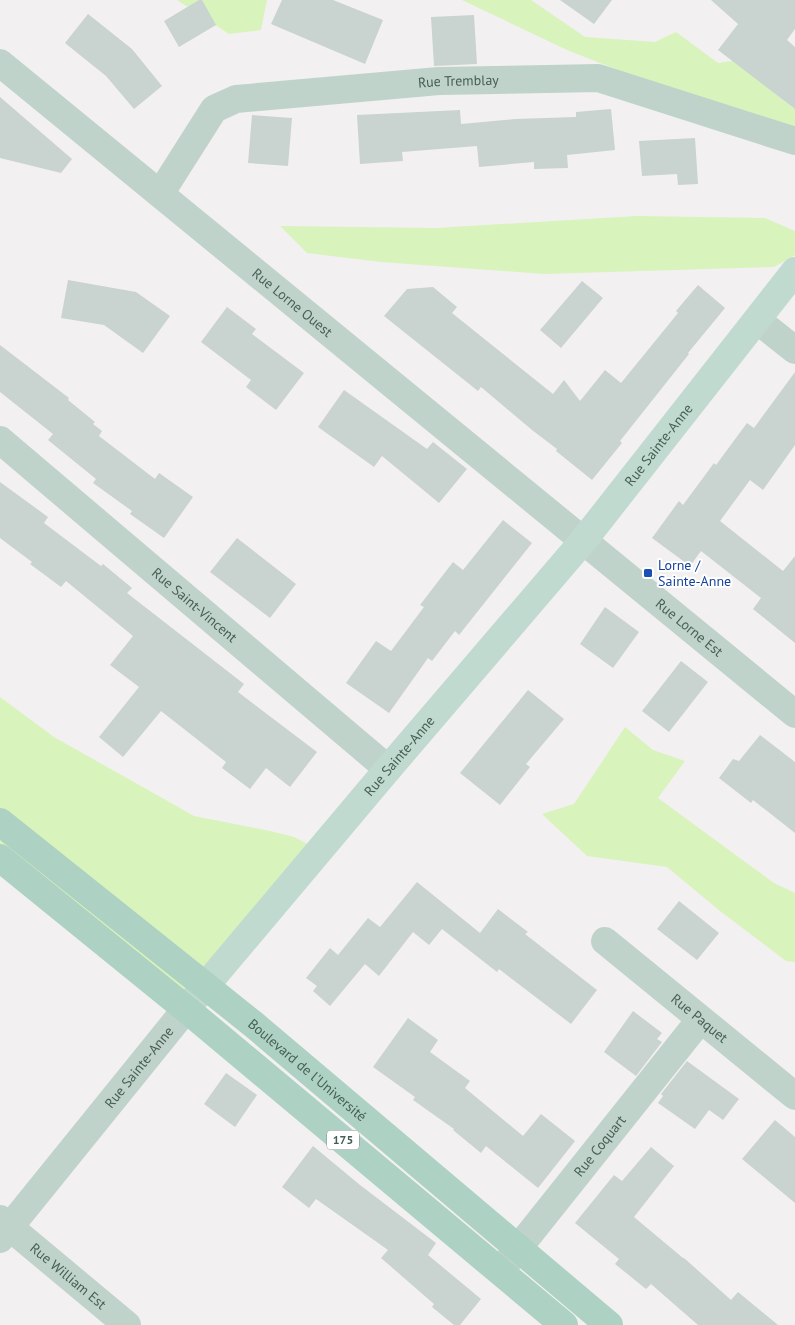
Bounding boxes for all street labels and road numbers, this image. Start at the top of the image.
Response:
street label: Rue Tremblay [417,71,499,92]
street label: Rue Lorne Ouest [249,264,337,341]
street label: Rue Sainte-Anne [621,400,696,490]
street label: Rue Saint-Vincent [148,564,241,646]
street label: Rue Lorne Est [652,595,727,661]
street label: Rue Sainte-Anne [360,712,439,800]
street label: Rue Paquet [668,990,732,1047]
street label: Boulevard de l'Université [244,1015,370,1125]
street label: Rue Sainte-Anne [101,1023,177,1112]
street label: Rue Coquart [570,1111,630,1180]
road number: 175 [327,1130,359,1150]
street label: Rue William Est [27,1239,110,1313]

